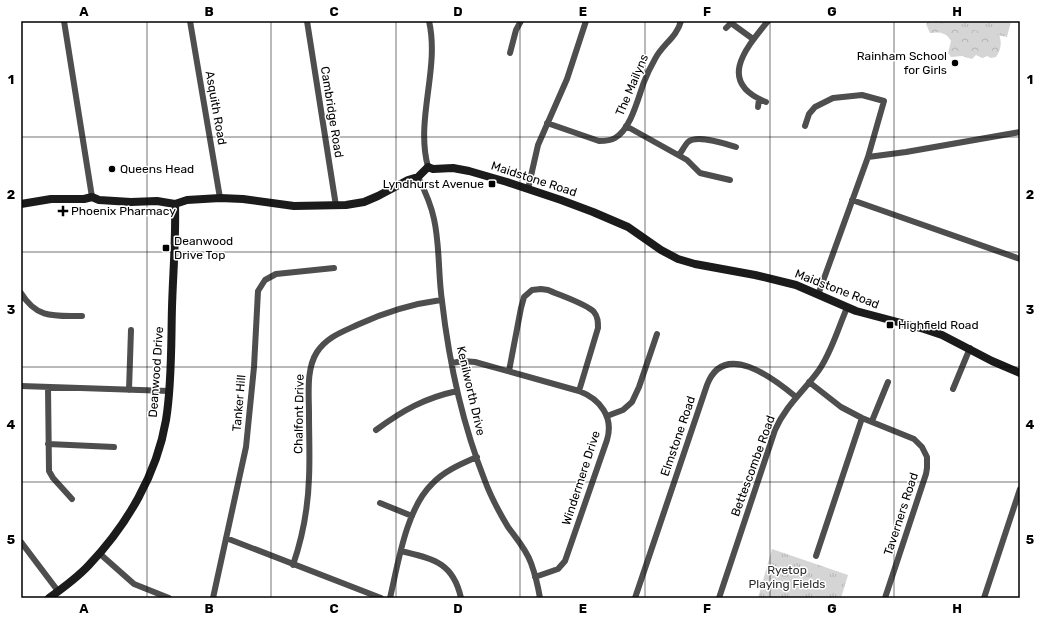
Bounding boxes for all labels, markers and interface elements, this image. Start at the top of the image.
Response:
text: A [79,4,89,19]
text: B [204,4,214,19]
text: C [329,4,339,19]
text: D [453,4,463,19]
text: E [579,4,587,19]
text: F [703,4,711,19]
text: G [827,4,837,19]
text: H [952,4,962,19]
place label: Rainham School for Girls [857,49,947,77]
street label: The Mailyns [613,52,651,118]
marker: Rainham School for Girls [950,58,960,68]
street label: Cambridge Road [318,65,346,159]
street label: Asquith Road [203,70,229,146]
text: 1 [8,72,14,87]
text: 1 [1027,72,1033,87]
street label: Maidstone Road [489,159,579,199]
place label: Queens Head [120,162,194,176]
marker: Queens Head [107,164,117,174]
place label: Lyndhurst Avenue [383,177,484,191]
marker: Lyndhurst Avenue [487,179,497,189]
text: 2 [7,187,15,202]
text: 2 [1026,187,1034,202]
place label: Phoenix Pharmacy [71,204,176,218]
marker: Phoenix Pharmacy [58,206,68,216]
place label: Deanwood Drive Top [174,234,233,262]
marker: Deanwood Drive Top [161,243,171,253]
street label: Maidstone Road [793,266,881,312]
text: 3 [7,302,16,317]
text: 3 [1026,302,1035,317]
place label: Highfield Road [898,318,979,332]
marker: Highfield Road [885,320,895,330]
street label: Deanwood Drive [146,326,166,418]
street label: Kenilworth Drive [454,345,488,437]
street label: Tanker Hill [230,374,248,432]
street label: Chalfont Drive [291,374,307,454]
street label: Elmstone Road [658,394,698,478]
street label: Bettescombe Road [728,414,778,518]
text: 4 [7,417,16,432]
text: 4 [1026,417,1035,432]
street label: Windermere Drive [559,429,603,527]
street label: Taverners Road [881,471,921,557]
text: 5 [7,532,15,547]
text: 5 [1026,532,1034,547]
park label: Ryetop Playing Fields [749,563,825,591]
text: A [79,601,89,616]
text: B [204,601,214,616]
text: C [329,601,339,616]
text: D [453,601,463,616]
text: E [579,601,587,616]
text: F [703,601,711,616]
text: G [827,601,837,616]
text: H [952,601,962,616]

